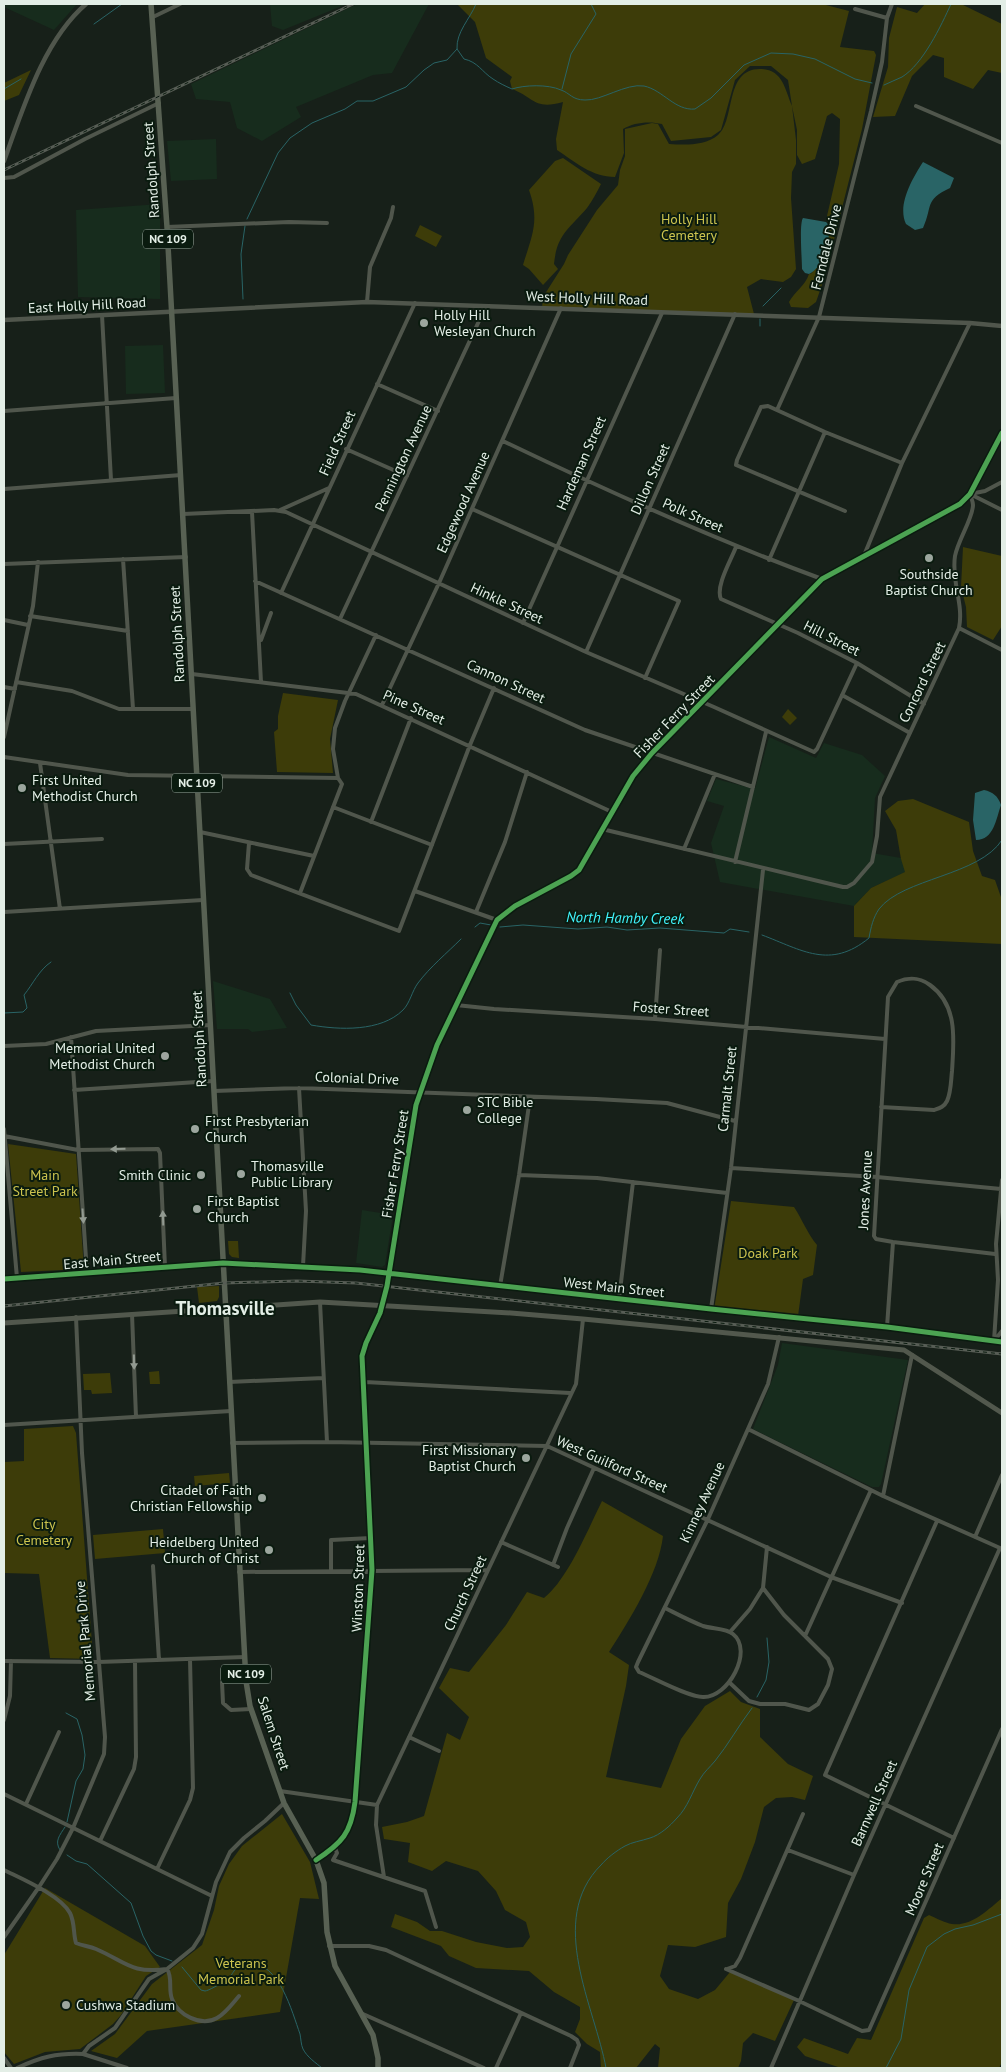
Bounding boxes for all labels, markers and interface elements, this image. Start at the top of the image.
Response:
street label: Randolph Street [139,121,163,219]
street label: Ferndale Drive [807,202,845,292]
park label: Holly Hill Cemetery [661,210,718,244]
road number: NC 109 [143,230,193,248]
street label: West Holly Hill Road [526,287,648,309]
street label: East Holly Hill Road [27,293,147,317]
place label: Holly Hill Wesleyan Church [434,306,536,340]
marker: Holly Hill Wesleyan Church [418,317,430,329]
street label: Pennington Avenue [370,402,436,514]
street label: Field Street [315,407,359,478]
street label: Hardeman Street [552,413,610,513]
street label: Dillon Street [626,441,674,517]
street label: Edgewood Avenue [433,448,493,556]
street label: Polk Street [660,494,726,536]
marker: Southside Baptist Church [923,552,935,564]
place label: Southside Baptist Church [885,565,973,599]
street label: Hinkle Street [468,578,546,628]
street label: Randolph Street [165,585,189,683]
street label: Hill Street [801,616,863,660]
street label: Concord Street [895,638,949,725]
street label: Cannon Street [464,655,548,707]
street label: Fisher Ferry Street [629,670,719,762]
street label: Pine Street [380,685,448,729]
place label: First United Methodist Church [32,771,138,805]
road number: NC 109 [172,774,222,792]
marker: First United Methodist Church [16,782,28,794]
water label: North Hamby Creek [566,907,685,928]
street label: Randolph Street [187,990,211,1088]
street label: Foster Street [632,997,710,1021]
place label: Memorial United Methodist Church [49,1039,155,1073]
street label: Carmalt Street [714,1045,740,1133]
marker: Memorial United Methodist Church [159,1050,171,1062]
street label: Colonial Drive [315,1068,399,1088]
place label: STC Bible College [477,1093,533,1127]
marker: STC Bible College [461,1104,473,1116]
street label: Fisher Ferry Street [378,1108,412,1220]
place label: First Presbyterian Church [205,1112,309,1146]
marker: First Presbyterian Church [189,1123,201,1135]
one-way arrow [110,1145,126,1153]
street label: Jones Avenue [854,1150,876,1231]
place label: Thomasville Public Library [251,1157,333,1191]
park label: Main Street Park [12,1166,78,1200]
place label: Smith Clinic [119,1166,191,1184]
marker: Thomasville Public Library [235,1168,247,1180]
marker: Smith Clinic [195,1169,207,1181]
place label: First Baptist Church [207,1192,279,1226]
marker: First Baptist Church [191,1203,203,1215]
one-way arrow [79,1209,87,1225]
one-way arrow [158,1210,166,1226]
park label: Doak Park [738,1244,798,1262]
street label: East Main Street [63,1247,162,1273]
street label: West Main Street [563,1273,666,1301]
district label: Thomasville [175,1296,275,1320]
one-way arrow [130,1355,138,1371]
street label: West Guilford Street [553,1431,671,1497]
place label: First Missionary Baptist Church [422,1441,516,1475]
marker: First Missionary Baptist Church [520,1452,532,1464]
street label: Kinney Avenue [675,1459,729,1545]
place label: Citadel of Faith Christian Fellowship [130,1481,252,1515]
marker: Citadel of Faith Christian Fellowship [256,1492,268,1504]
park label: City Cemetery [16,1515,73,1549]
place label: Heidelberg United Church of Christ [150,1533,259,1567]
street label: Winston Street [347,1543,369,1632]
marker: Heidelberg United Church of Christ [263,1544,275,1556]
street label: Church Street [440,1552,490,1634]
street label: Memorial Park Drive [71,1580,99,1702]
road number: NC 109 [221,1665,271,1684]
street label: Salem Street [254,1694,294,1772]
street label: Barnwell Street [847,1757,901,1849]
street label: Moore Street [901,1840,948,1918]
park label: Veterans Memorial Park [198,1954,284,1988]
place label: Cushwa Stadium [76,1996,175,2014]
marker: Cushwa Stadium [60,1999,72,2011]

